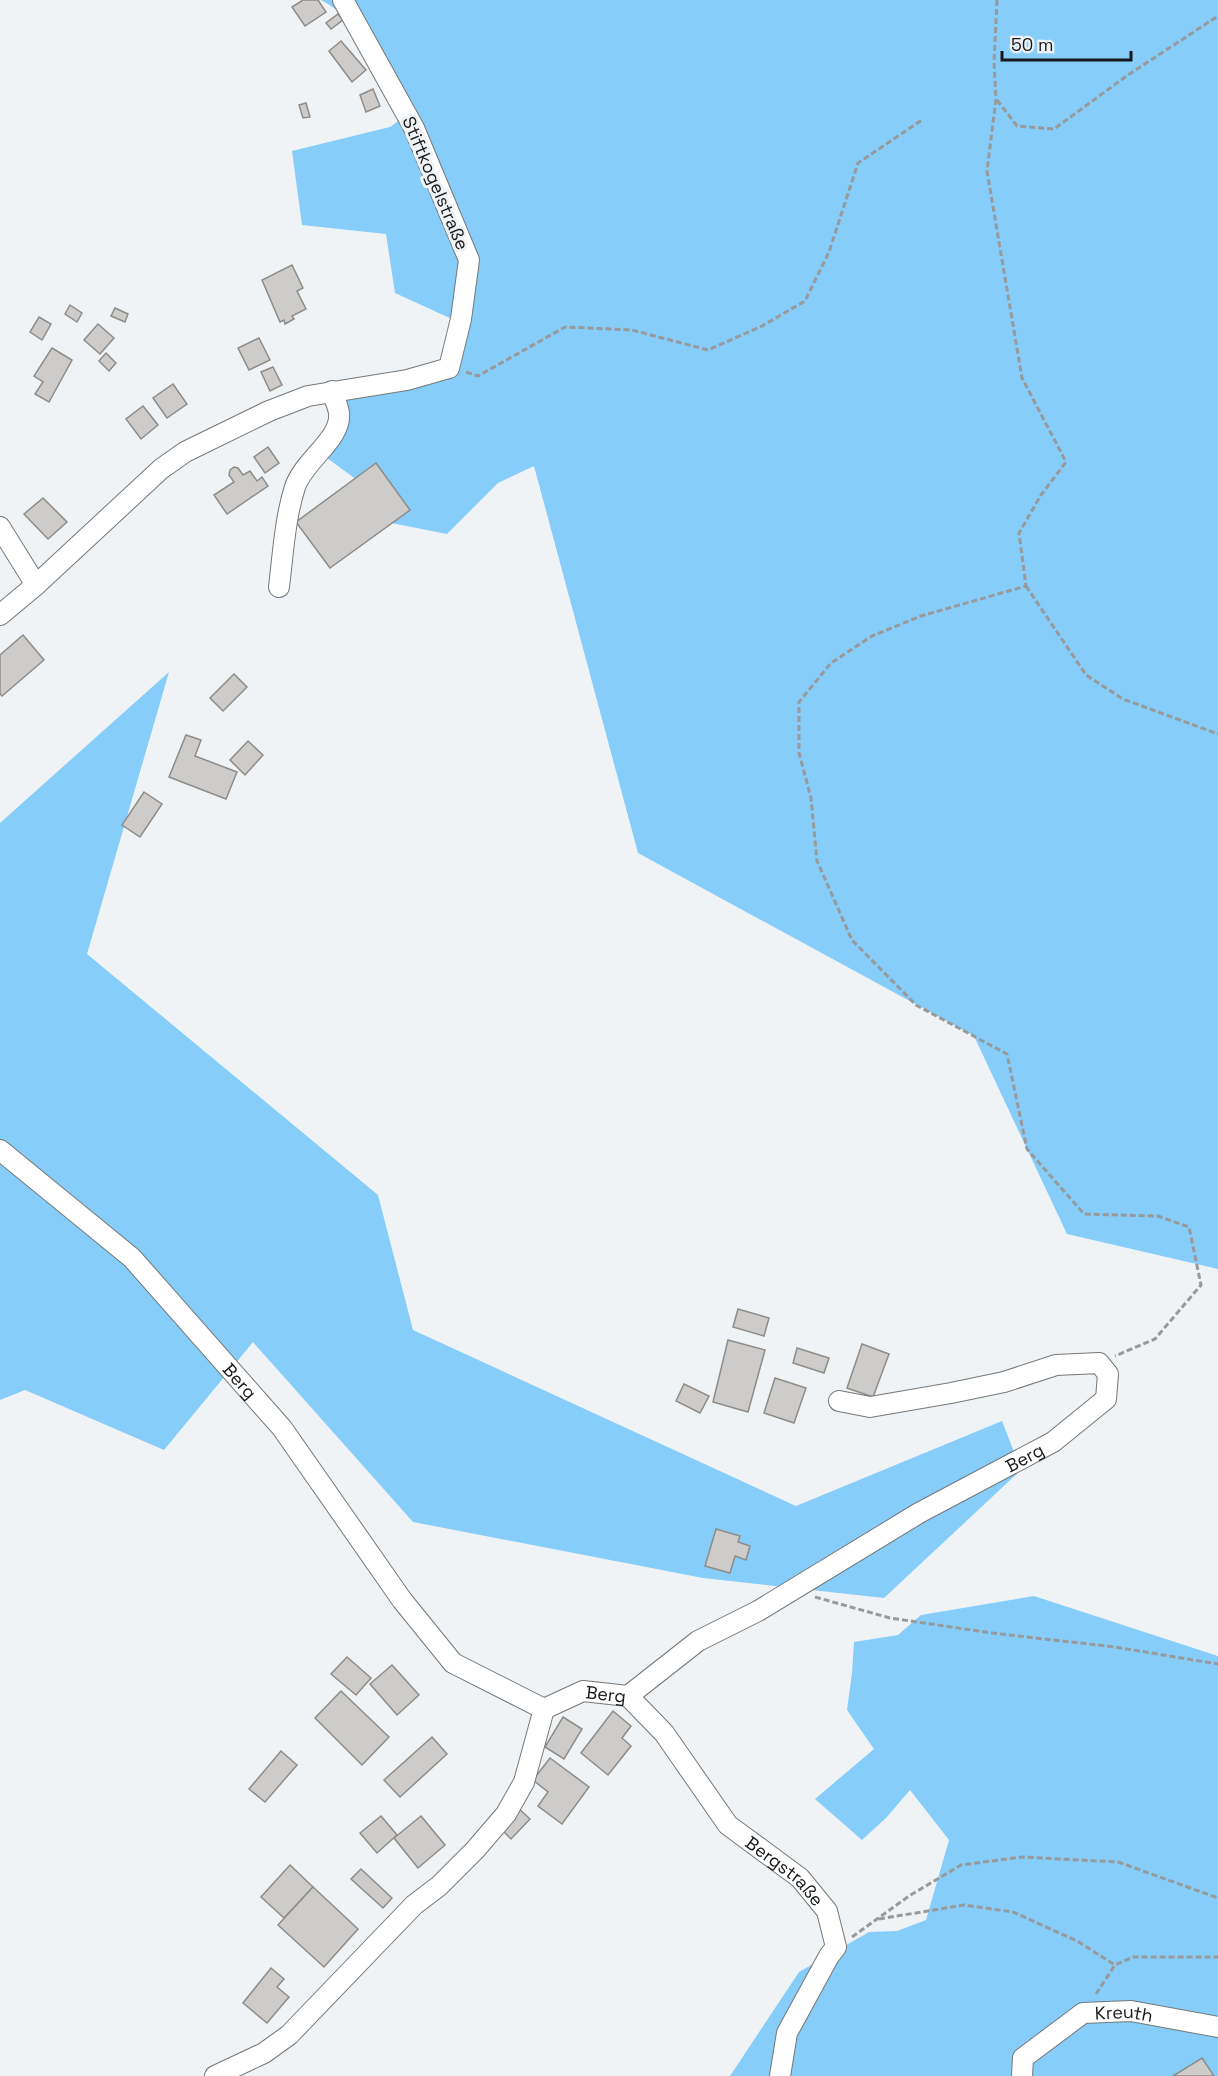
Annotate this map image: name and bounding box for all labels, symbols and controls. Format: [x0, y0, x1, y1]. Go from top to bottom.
scale bar [1002, 24, 1131, 62]
text: 50 m [1011, 33, 1053, 56]
street label: Stiftkogelstraße [397, 113, 475, 253]
street label: Berg [218, 1358, 262, 1403]
street label: Berg [1001, 1438, 1048, 1477]
street label: Berg [584, 1680, 627, 1707]
street label: Bergstraße [741, 1830, 829, 1910]
street label: Kreuth [1094, 1999, 1155, 2026]

